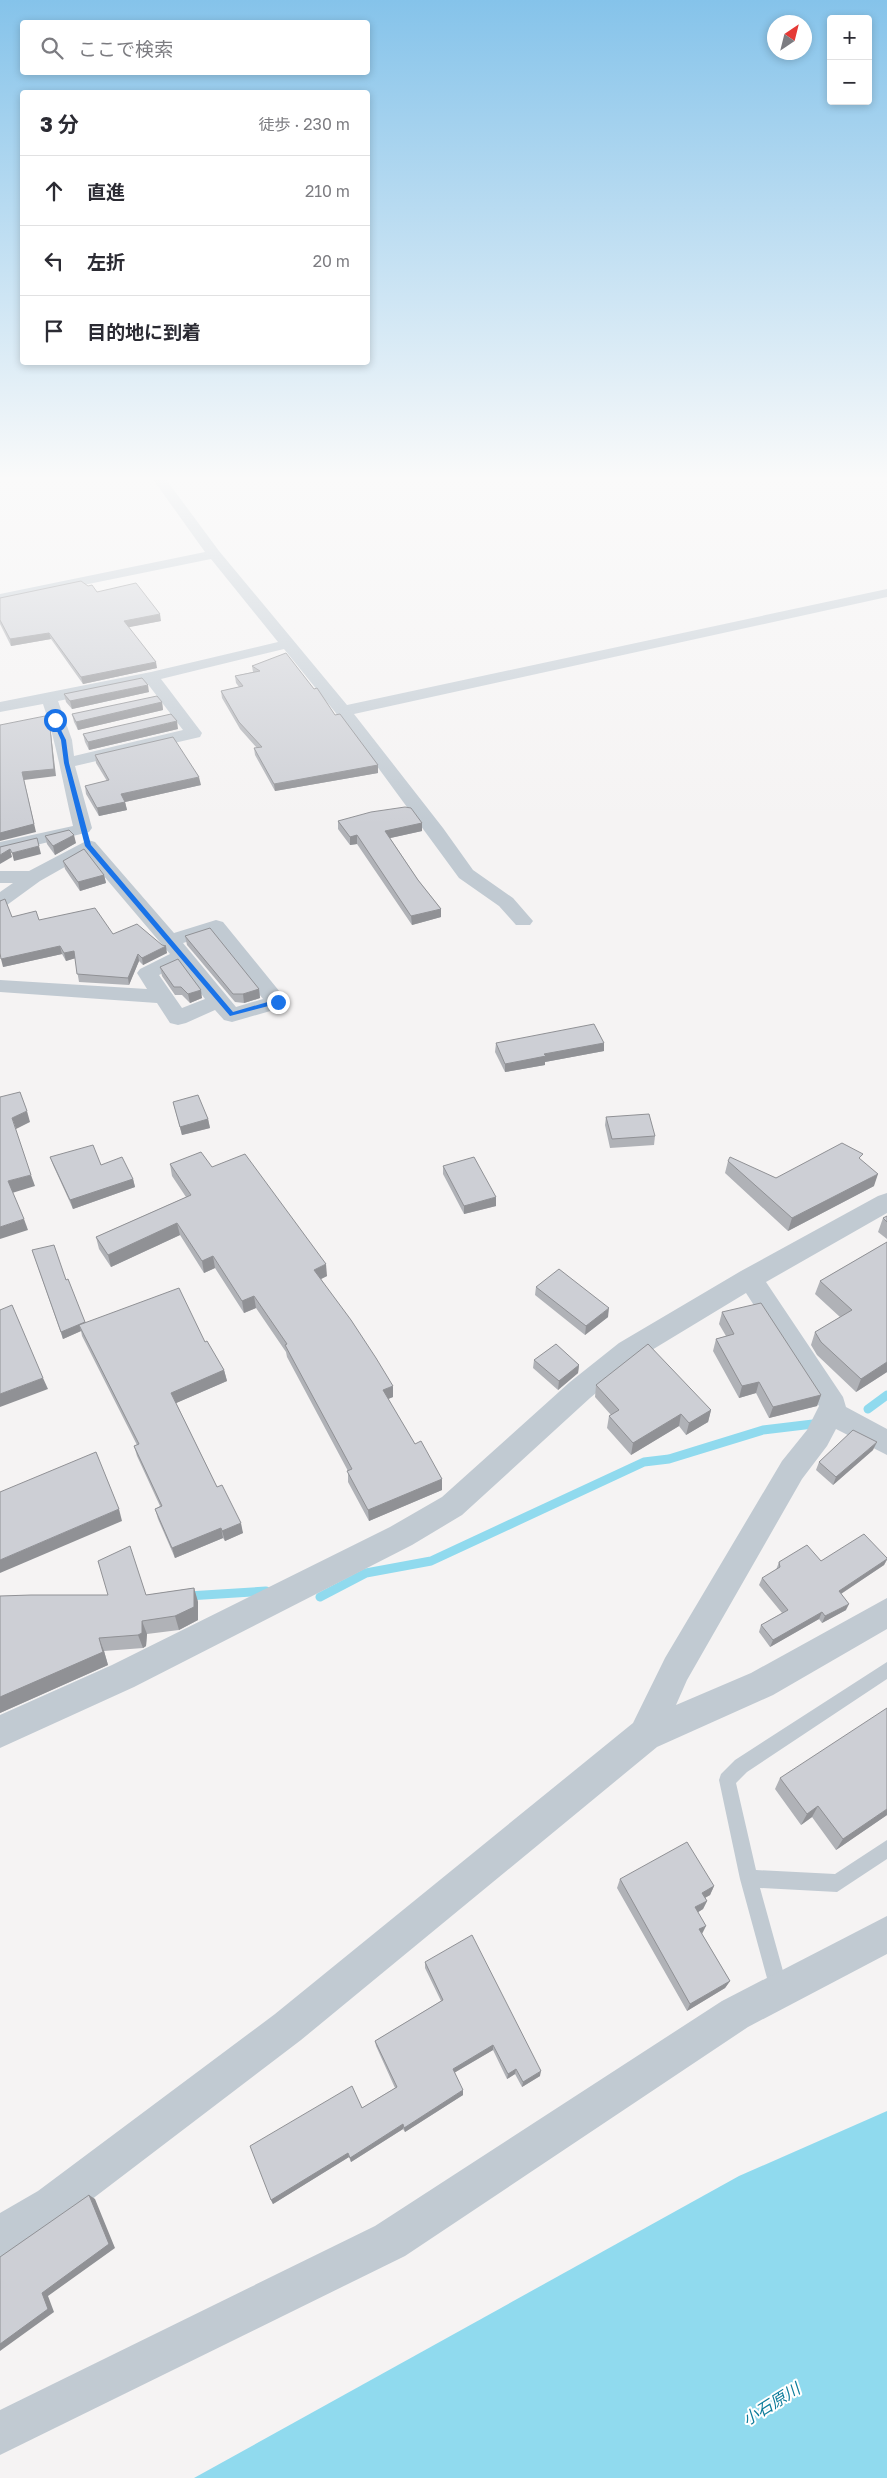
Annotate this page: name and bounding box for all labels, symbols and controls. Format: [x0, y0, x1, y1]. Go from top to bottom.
north arrow [767, 15, 812, 60]
map controls [827, 15, 872, 105]
button: + [827, 15, 872, 60]
search box [20, 20, 370, 75]
icon: search [38, 34, 66, 62]
text: ここで検索 [78, 37, 173, 60]
button: − [827, 60, 872, 105]
text: 3 分 [40, 111, 79, 137]
text: 徒歩 · 230 m [258, 114, 350, 134]
icon: ahead [40, 177, 68, 205]
text: 直進 [87, 180, 125, 203]
text: 210 m [305, 181, 350, 201]
icon: left [40, 247, 68, 275]
text: 左折 [87, 250, 125, 273]
text: 20 m [313, 251, 350, 271]
icon: arrive [40, 317, 68, 345]
text: 目的地に到着 [87, 320, 201, 343]
route start [44, 709, 67, 732]
route end [267, 991, 290, 1014]
water label: 小石原川 [739, 2378, 805, 2429]

